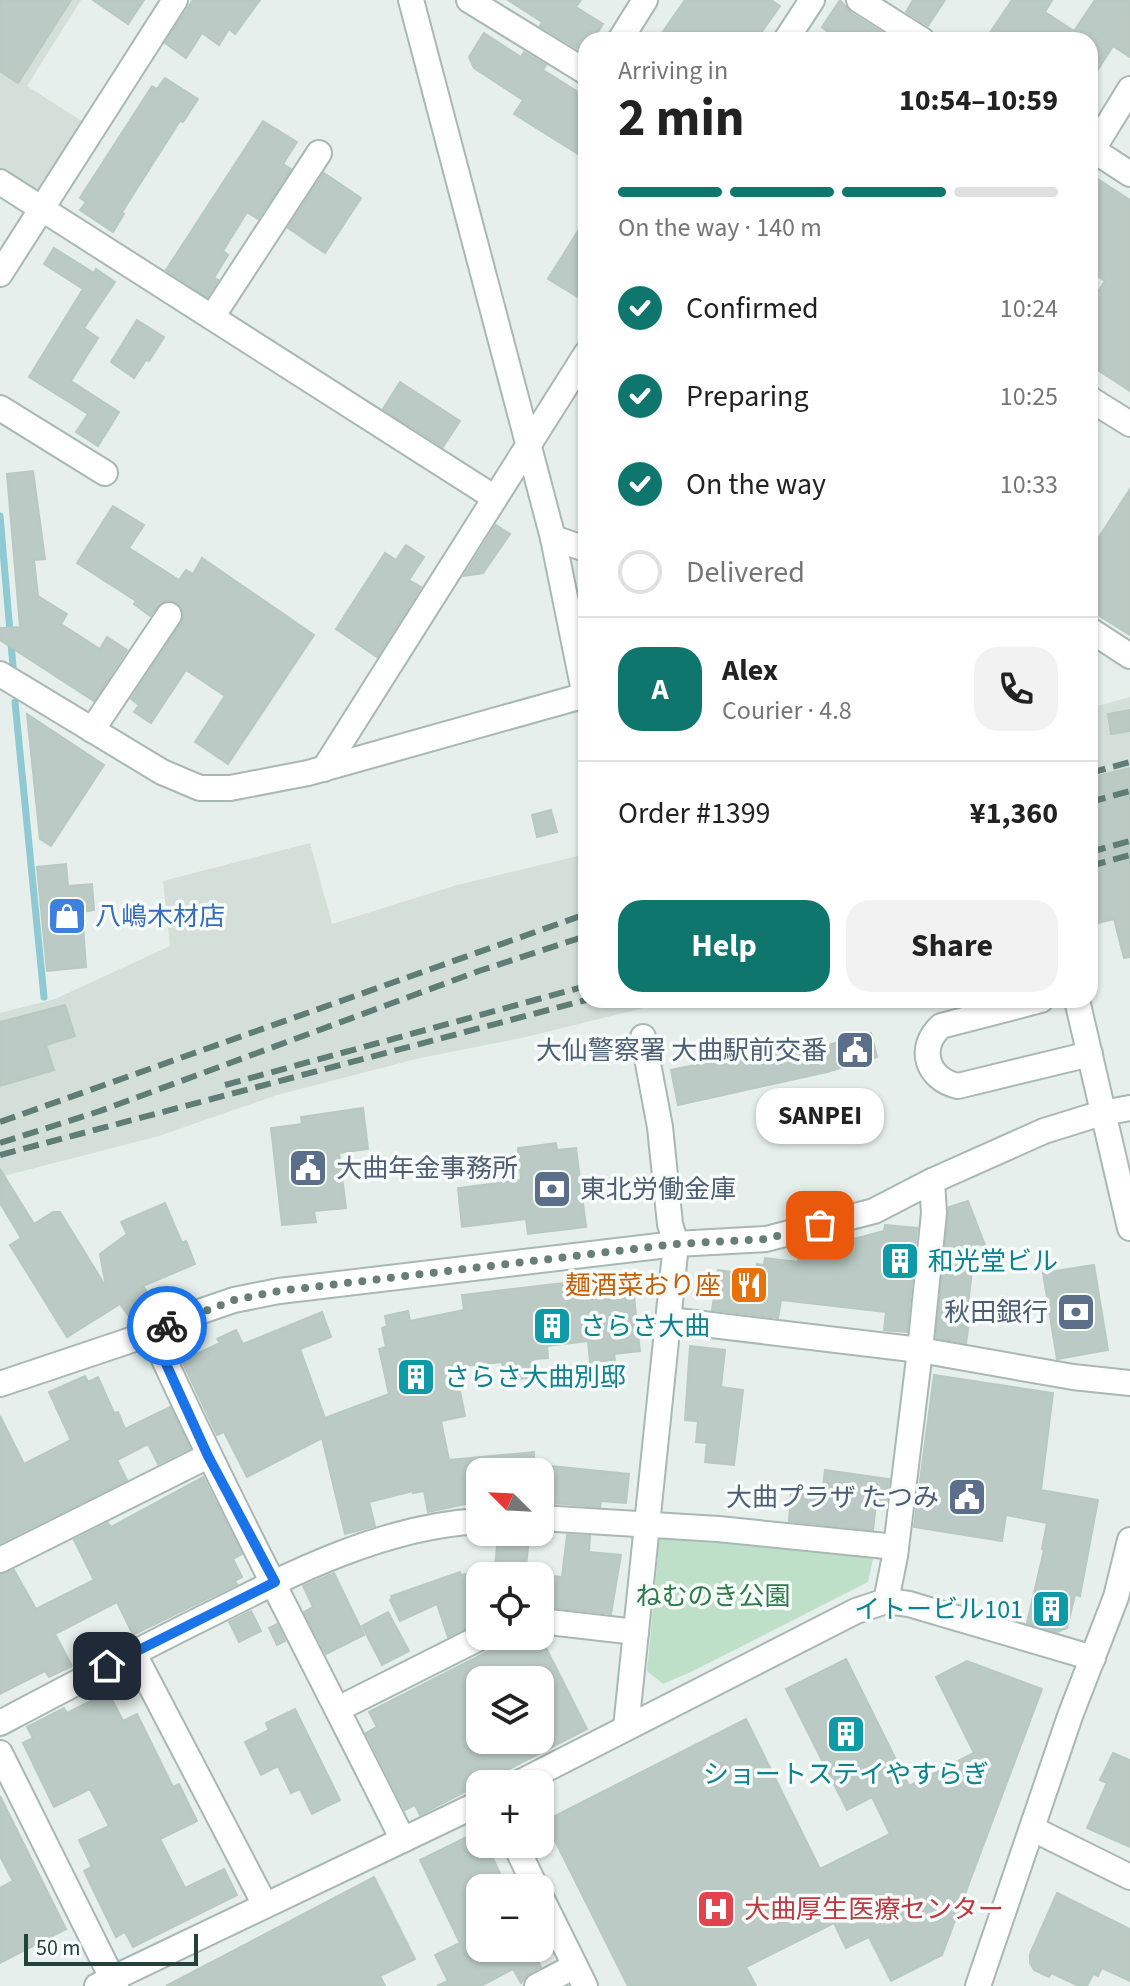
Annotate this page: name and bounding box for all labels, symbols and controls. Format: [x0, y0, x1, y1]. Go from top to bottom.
text: Arriving in [618, 52, 728, 89]
text: 10:54–10:59 [899, 79, 1058, 122]
text: 2 min [618, 82, 745, 156]
text: On the way · 140 m [618, 209, 822, 246]
icon: check [618, 286, 662, 330]
text: Confirmed [686, 287, 819, 330]
text: 10:24 [1000, 290, 1058, 327]
icon: check [618, 374, 662, 418]
text: Preparing [686, 375, 809, 418]
text: 10:25 [1000, 378, 1058, 415]
icon: check [618, 462, 662, 506]
text: On the way [686, 463, 826, 506]
text: 10:33 [1000, 466, 1058, 503]
text: Delivered [686, 551, 805, 594]
button: phone [974, 647, 1058, 731]
text: Alex [722, 649, 778, 692]
text: A [651, 668, 669, 711]
text: Courier · 4.8 [722, 692, 852, 729]
text: Order #1399 [618, 792, 771, 835]
text: ¥1,360 [970, 792, 1058, 835]
shop icon: 八嶋木材店 [46, 895, 88, 937]
place label: 八嶋木材店 [95, 898, 225, 935]
button: Help [618, 900, 830, 992]
button: Share [846, 900, 1058, 992]
public building icon: 大仙警察署 大曲駅前交番 [834, 1029, 876, 1071]
place label: 大仙警察署 大曲駅前交番 [536, 1032, 827, 1069]
callout: SANPEI [756, 1089, 884, 1145]
text: SANPEI [778, 1097, 862, 1134]
public building icon: 大曲年金事務所 [287, 1147, 329, 1189]
place label: 大曲年金事務所 [336, 1150, 518, 1187]
bank icon: 東北労働金庫 [531, 1168, 573, 1210]
place label: 東北労働金庫 [580, 1171, 736, 1208]
pin [786, 1191, 854, 1259]
icon: bag [798, 1203, 842, 1247]
building icon: 和光堂ビル [879, 1240, 921, 1282]
place label: 和光堂ビル [928, 1243, 1058, 1280]
restaurant icon: 麺酒菜おり座 [728, 1264, 770, 1306]
place label: 麺酒菜おり座 [565, 1267, 721, 1304]
courier [127, 1286, 207, 1366]
bank icon: 秋田銀行 [1055, 1291, 1097, 1333]
place label: 秋田銀行 [944, 1294, 1048, 1331]
icon: bike [145, 1304, 189, 1348]
building icon: さらさ大曲 [531, 1305, 573, 1347]
place label: さらさ大曲 [580, 1308, 710, 1345]
building icon: さらさ大曲別邸 [395, 1356, 437, 1398]
place label: さらさ大曲別邸 [444, 1359, 626, 1396]
north arrow [466, 1458, 554, 1546]
map controls [466, 1458, 554, 1962]
public building icon: 大曲プラザ たつみ [946, 1476, 988, 1518]
place label: 大曲プラザ たつみ [726, 1479, 939, 1516]
button: locate [466, 1562, 554, 1650]
park label: ねむのき公園 [635, 1578, 791, 1615]
building icon: イトービル101 [1030, 1588, 1072, 1630]
place label: イトービル101 [854, 1591, 1023, 1628]
pin [73, 1632, 141, 1700]
icon: home [85, 1644, 129, 1688]
button: layers [466, 1666, 554, 1754]
building icon: ショートステイやすらぎ [825, 1713, 867, 1755]
place label: ショートステイやすらぎ [703, 1756, 989, 1793]
button: + [466, 1770, 554, 1858]
button: − [466, 1874, 554, 1962]
hospital icon: 大曲厚生医療センター [695, 1888, 737, 1930]
place label: 大曲厚生医療センター [744, 1891, 1004, 1928]
scale bar [24, 1930, 198, 1966]
text: 50 m [36, 1932, 81, 1964]

